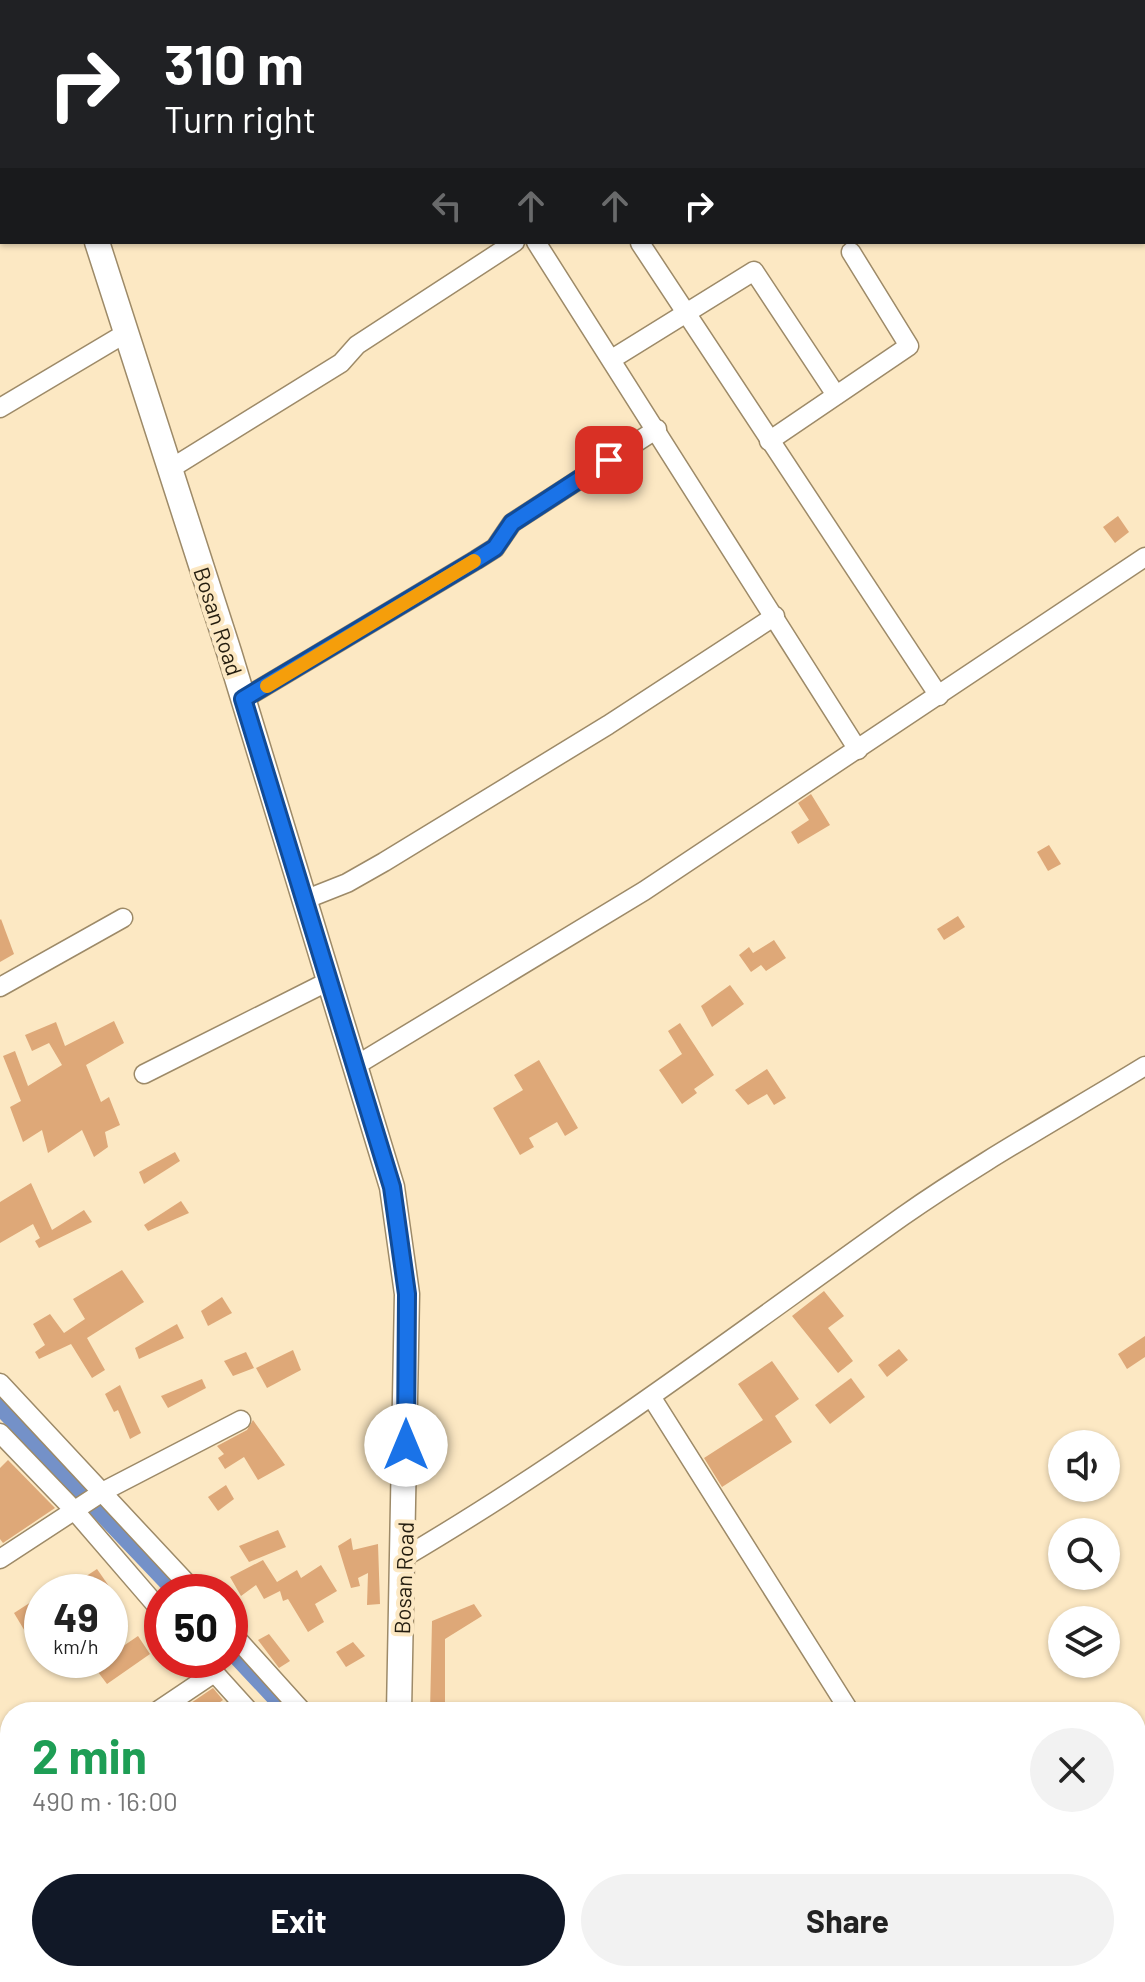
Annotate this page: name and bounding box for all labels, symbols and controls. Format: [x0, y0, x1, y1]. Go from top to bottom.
text: 310 m [164, 29, 304, 96]
icon: right [32, 32, 136, 136]
text: Turn right [164, 97, 316, 140]
icon: left [425, 184, 469, 228]
icon: ahead [509, 184, 553, 228]
icon: ahead [593, 184, 637, 228]
icon: right [677, 184, 721, 228]
pin [575, 426, 643, 494]
icon: arrive [587, 438, 631, 482]
street label: Bosan Road [189, 563, 249, 679]
position arrow [364, 1403, 448, 1487]
map controls [1048, 1430, 1120, 1678]
button: sound [1048, 1430, 1120, 1502]
button: search [1048, 1518, 1120, 1590]
street label: Bosan Road [388, 1521, 418, 1635]
speed limit sign: 50 [144, 1574, 248, 1678]
text: 49 [53, 1592, 99, 1640]
button: layers [1048, 1606, 1120, 1678]
text: km/h [53, 1634, 99, 1658]
text: 2 min [32, 1726, 147, 1784]
button: close [1030, 1728, 1114, 1812]
text: 490 m · 16:00 [32, 1785, 178, 1816]
button: Exit [32, 1874, 565, 1966]
button: Share [581, 1874, 1114, 1966]

